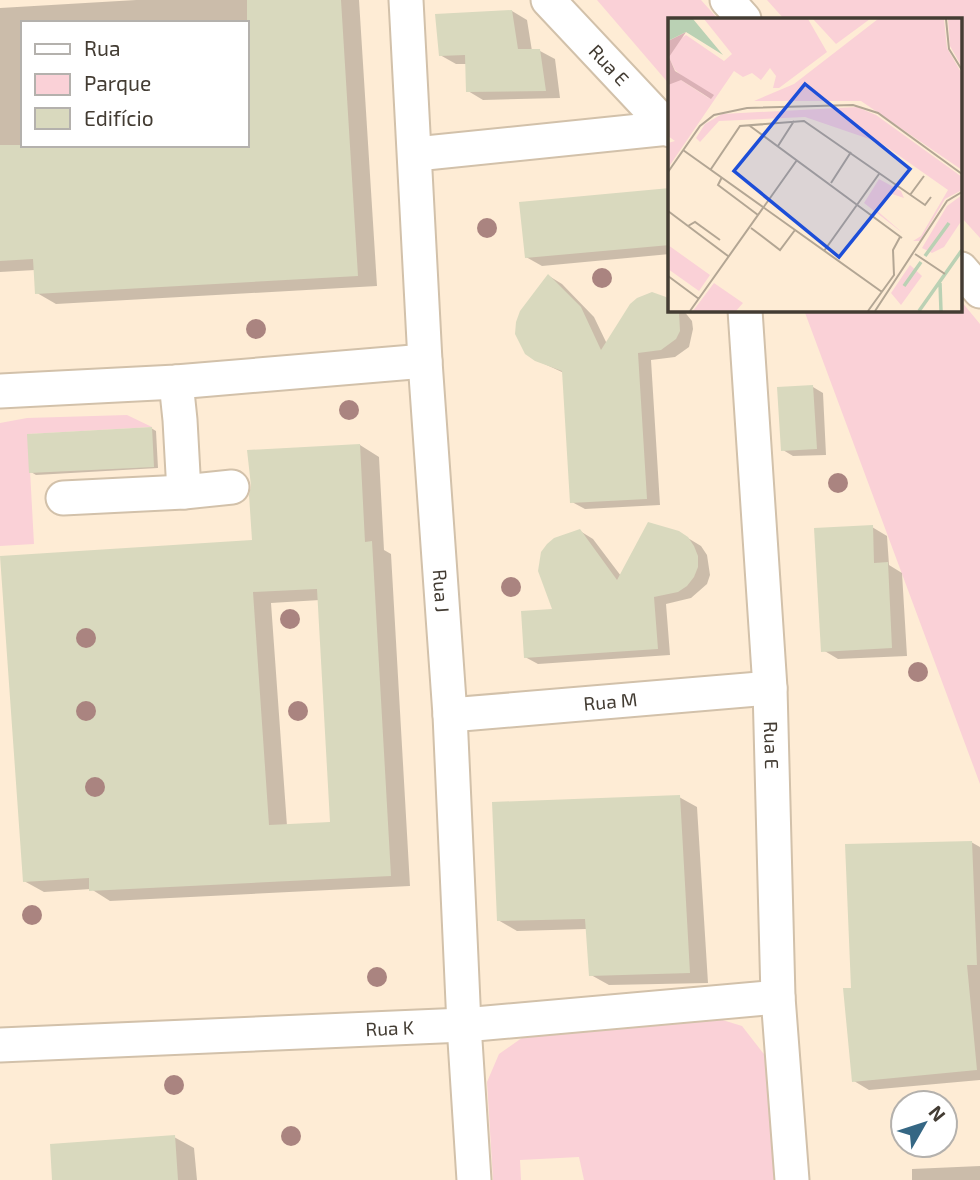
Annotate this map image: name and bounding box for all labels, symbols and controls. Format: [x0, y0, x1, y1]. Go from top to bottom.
inset map [668, 18, 962, 312]
legend [21, 21, 248, 147]
text: Rua [84, 35, 120, 60]
street label: Rua E [584, 39, 634, 90]
text: Parque [84, 70, 151, 95]
text: Edifício [84, 105, 154, 130]
street label: Rua J [429, 568, 455, 613]
street label: Rua M [583, 687, 638, 715]
street label: Rua E [760, 721, 784, 769]
street label: Rua K [365, 1015, 414, 1040]
north arrow [889, 1089, 959, 1159]
text: N [924, 1100, 951, 1126]

